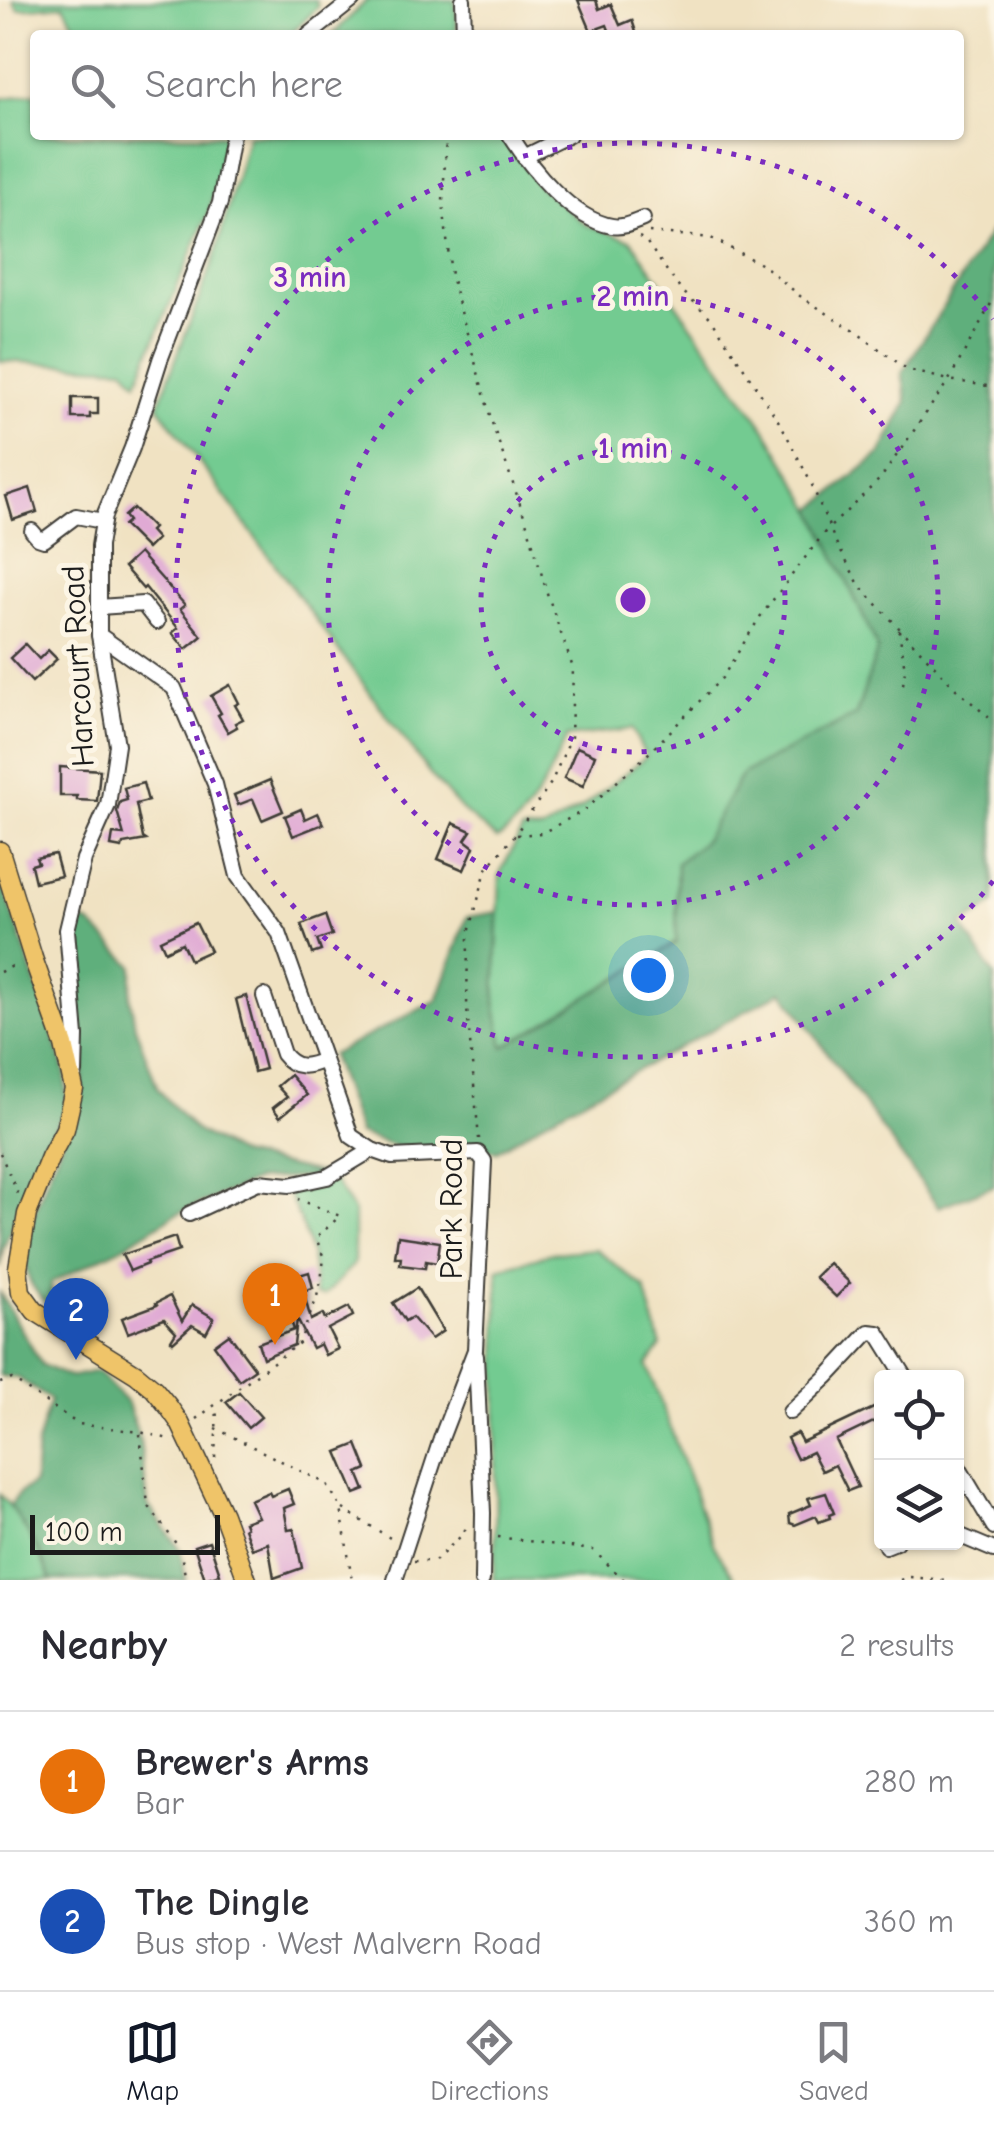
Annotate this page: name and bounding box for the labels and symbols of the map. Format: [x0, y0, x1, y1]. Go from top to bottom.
text: 3 min [274, 260, 346, 295]
text: 2 min [596, 279, 670, 314]
text: 1 min [598, 431, 668, 466]
street label: Harcourt Road [54, 564, 102, 768]
centre of rings [615, 582, 651, 618]
your location [623, 950, 674, 1001]
street label: Park Road [433, 1138, 470, 1280]
pin: 1 [242, 1262, 308, 1345]
pin: 2 [44, 1278, 108, 1360]
scale bar [30, 1510, 220, 1554]

